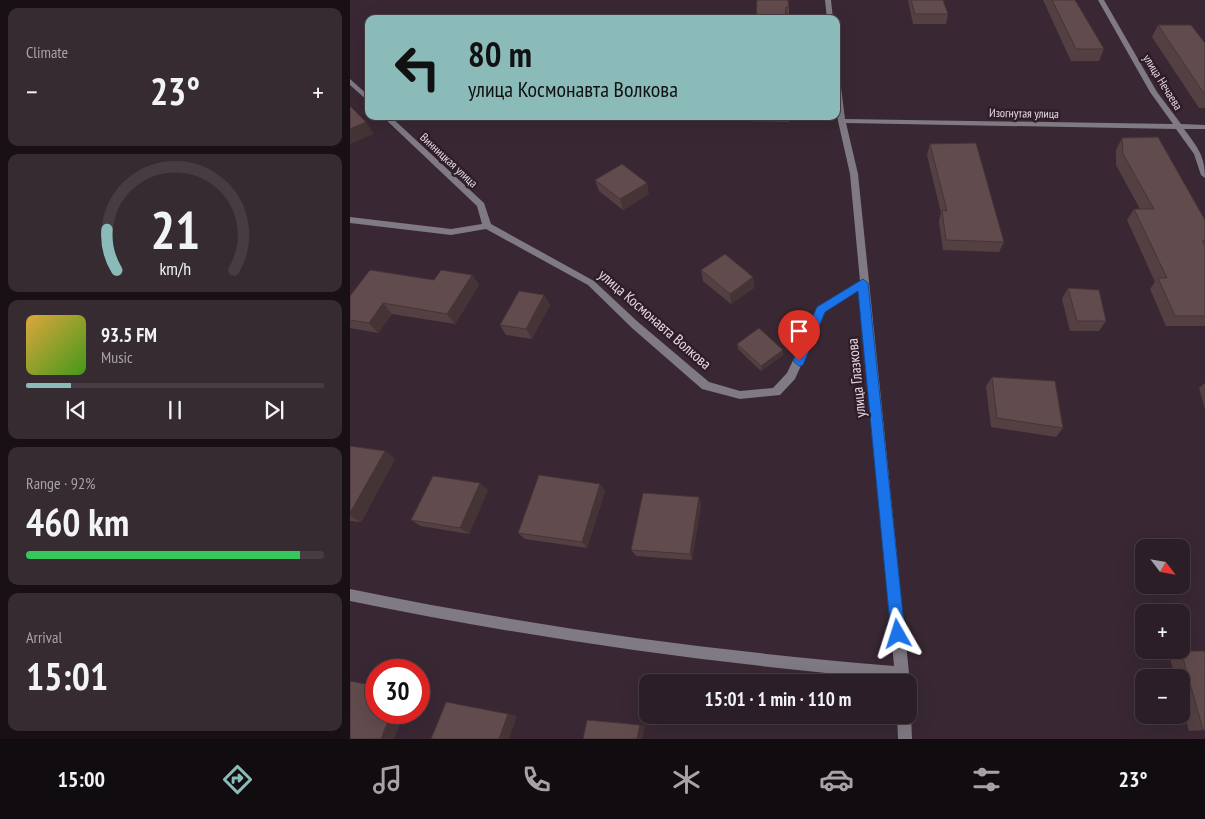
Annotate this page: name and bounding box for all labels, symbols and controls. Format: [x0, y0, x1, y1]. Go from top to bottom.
text: 80 m [468, 31, 532, 77]
icon: left [385, 35, 450, 100]
text: Climate [26, 42, 68, 62]
street label: улица Нечаева [1140, 51, 1186, 113]
text: 23° [150, 66, 200, 115]
text: − [26, 73, 38, 110]
text: + [312, 73, 324, 110]
text: улица Космонавта Волкова [468, 75, 678, 103]
street label: Изогнутая улица [989, 105, 1059, 121]
street label: Винницкая улица [417, 130, 481, 191]
text: 21 [150, 196, 200, 263]
text: km/h [159, 257, 191, 280]
street label: улица Космонавта Волкова [595, 265, 715, 373]
pin [778, 310, 820, 361]
icon: arrive [785, 317, 813, 345]
text: 93.5 FM [101, 323, 157, 347]
street label: улица Глазкова [842, 337, 870, 419]
text: Music [101, 347, 133, 367]
icon: previous [62, 396, 90, 424]
icon: pause [161, 396, 189, 424]
icon: next [260, 396, 288, 424]
text: Range · 92% [26, 473, 95, 493]
text: 460 km [26, 497, 129, 546]
north arrow [1135, 539, 1190, 594]
map controls [1135, 539, 1190, 724]
button: + [1135, 604, 1190, 659]
position arrow [871, 607, 923, 659]
text: Arrival [26, 627, 62, 647]
text: 15:01 [26, 651, 108, 700]
speed limit sign: 30 [365, 659, 430, 724]
button: − [1135, 669, 1190, 724]
text: 15:01 · 1 min · 110 m [705, 687, 851, 711]
icon: directions [220, 762, 255, 797]
icon: music [370, 762, 405, 797]
icon: phone [519, 762, 554, 797]
icon: climate [669, 762, 704, 797]
icon: car [819, 762, 854, 797]
icon: filters [969, 762, 1004, 797]
text: 15:00 [57, 765, 105, 793]
text: 23° [1118, 765, 1148, 793]

